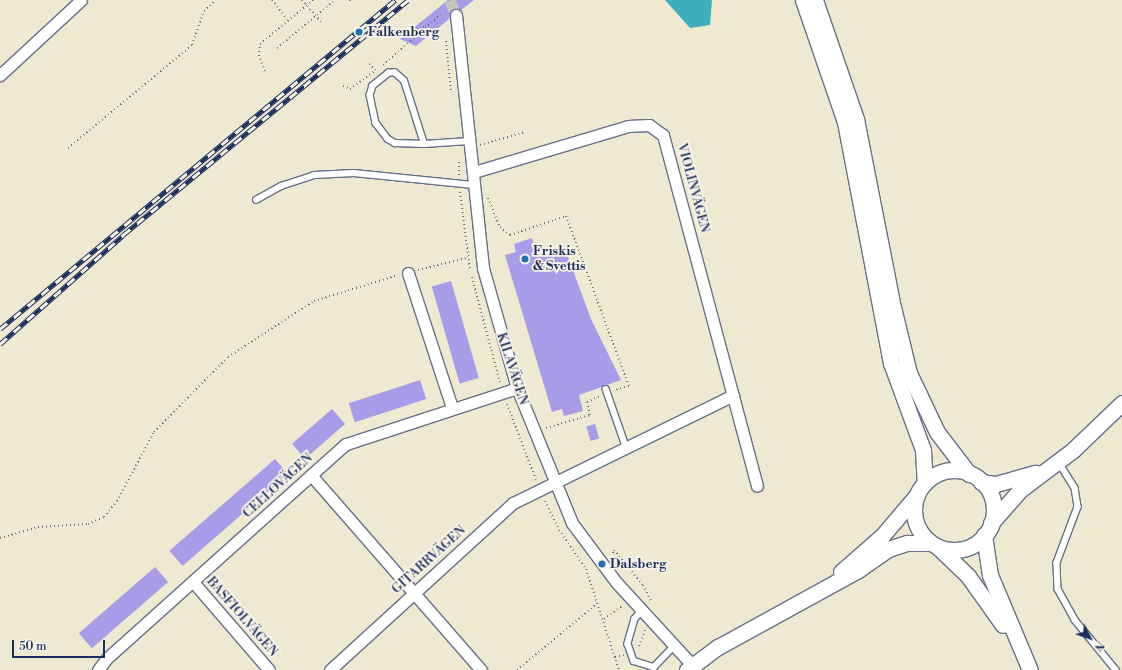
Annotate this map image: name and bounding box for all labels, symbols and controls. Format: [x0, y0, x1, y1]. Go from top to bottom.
place label: Falkenberg [368, 24, 439, 40]
marker: Falkenberg [353, 26, 365, 38]
street label: VIOLINVÄGEN [674, 142, 712, 234]
place label: Friskis & Svettis [533, 244, 586, 275]
marker: Friskis & Svettis [520, 254, 530, 264]
street label: KILAVÄGEN [493, 331, 531, 407]
street label: CELLOVÄGEN [240, 451, 316, 521]
street label: GITARRVÄGEN [389, 523, 469, 597]
place label: Dalsberg [610, 556, 666, 572]
marker: Dalsberg [597, 559, 607, 569]
street label: BASFIOLVÄGEN [203, 574, 281, 660]
north arrow [1070, 618, 1110, 658]
scale bar [14, 632, 107, 658]
text: N [1091, 638, 1107, 654]
text: 50 m [19, 639, 47, 654]

